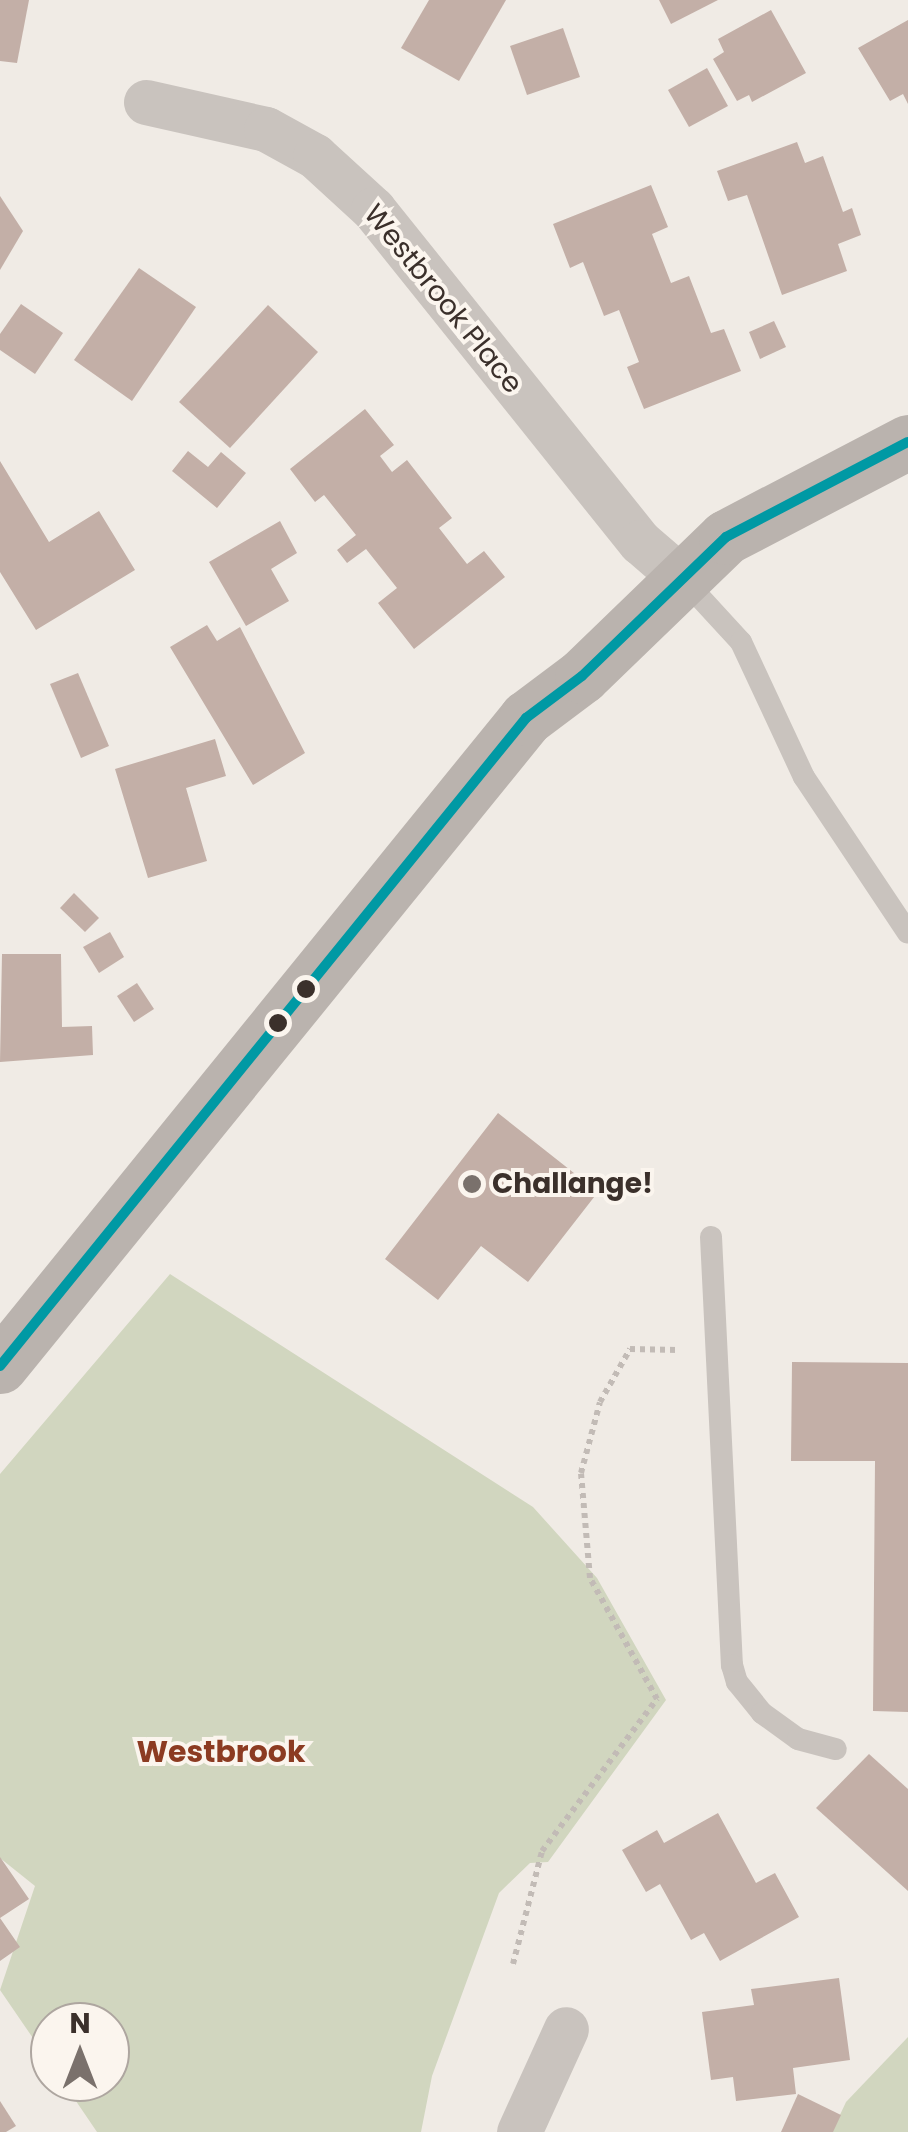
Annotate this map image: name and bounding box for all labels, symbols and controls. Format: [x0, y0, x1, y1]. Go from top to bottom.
street label: Westbrook Place [357, 198, 529, 400]
unlabelled marker [296, 979, 316, 999]
unlabelled marker [268, 1013, 288, 1033]
place label: Challange! [492, 1167, 653, 1201]
marker: Challange! [461, 1173, 483, 1195]
district label: Westbrook [137, 1734, 305, 1770]
north arrow [30, 2002, 130, 2102]
text: N [69, 2004, 91, 2043]

